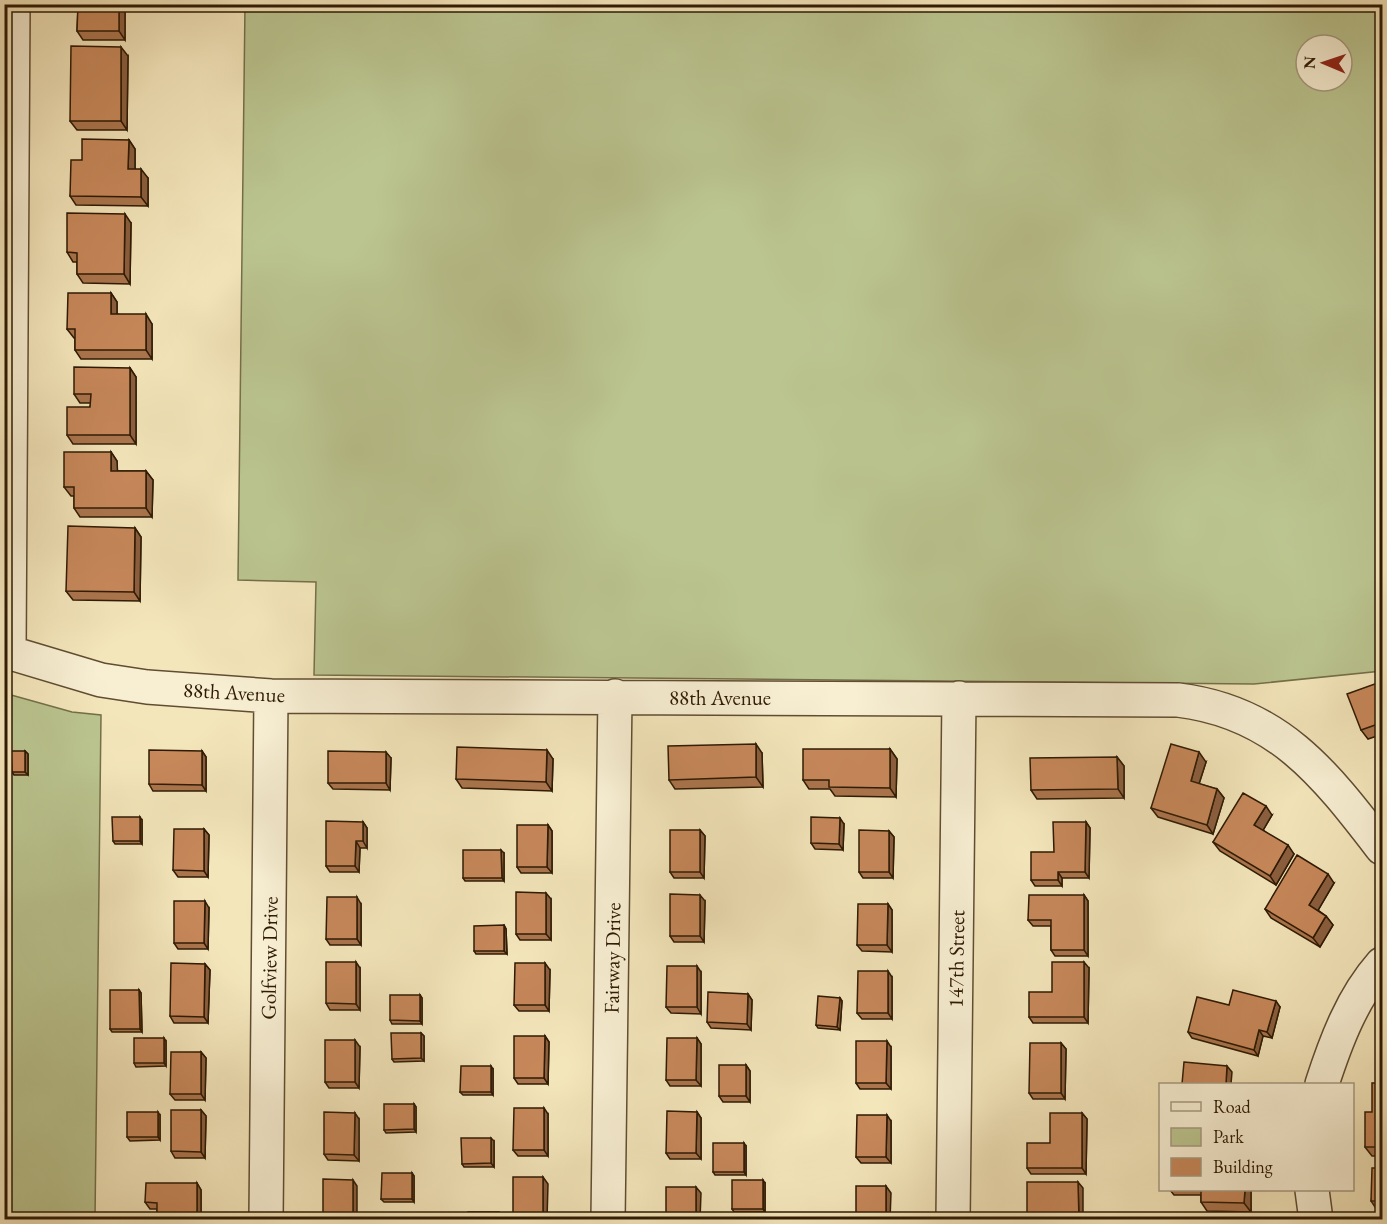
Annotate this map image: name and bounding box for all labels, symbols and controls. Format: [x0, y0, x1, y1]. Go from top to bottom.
north arrow [1294, 33, 1354, 93]
text: N [1299, 56, 1320, 69]
street label: 88th Avenue [182, 676, 286, 708]
street label: 88th Avenue [669, 684, 771, 711]
street label: Golfview Drive [254, 896, 284, 1020]
street label: Fairway Drive [598, 902, 626, 1014]
street label: 147th Street [942, 909, 970, 1008]
legend [1159, 1083, 1354, 1191]
text: Road [1213, 1095, 1252, 1118]
text: Park [1213, 1125, 1244, 1148]
text: Building [1213, 1155, 1273, 1178]

